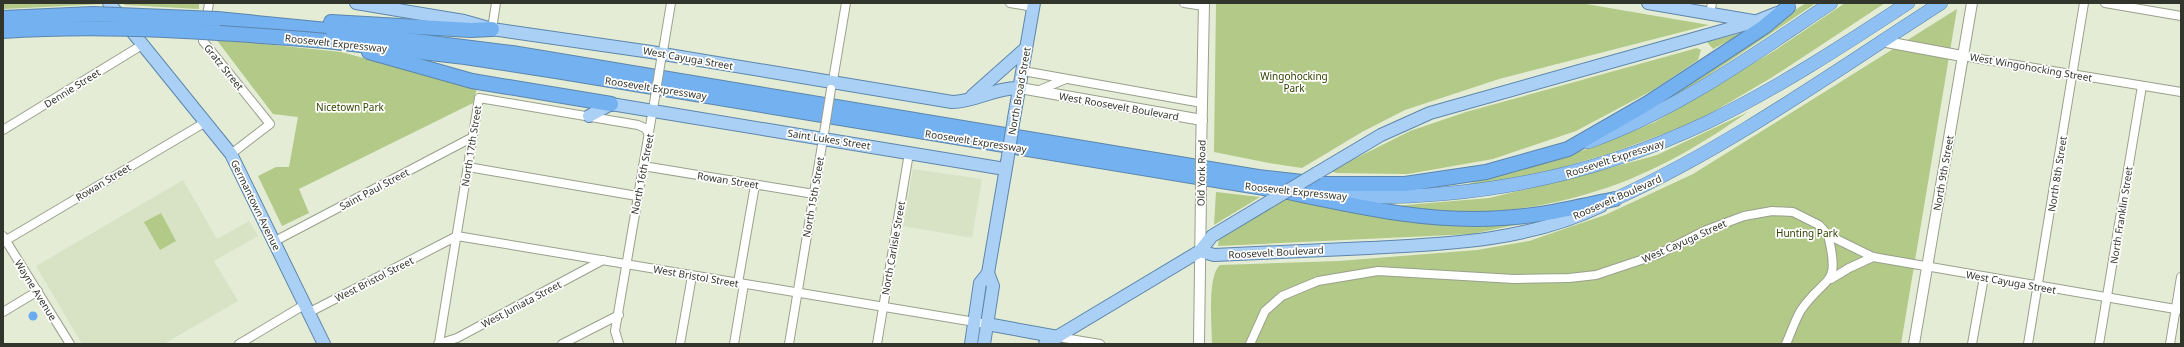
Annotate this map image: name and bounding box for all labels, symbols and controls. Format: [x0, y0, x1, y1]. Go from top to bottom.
street label: Roosevelt Expressway [284, 31, 389, 55]
street label: Gratz Street [201, 41, 247, 93]
street label: West Cayuga Street [642, 43, 735, 73]
street label: North Broad Street [1004, 46, 1034, 136]
street label: West Wingohocking Street [1969, 49, 2094, 85]
street label: Dennie Street [41, 65, 103, 111]
park label: Wingohocking Park [1260, 69, 1328, 95]
street label: Roosevelt Expressway [604, 73, 709, 103]
street label: West Roosevelt Boulevard [1058, 89, 1180, 123]
park label: Nicetown Park [316, 100, 385, 114]
street label: North 17th Street [458, 104, 484, 188]
street label: Saint Lukes Street [787, 126, 872, 153]
street label: Roosevelt Expressway [924, 126, 1029, 156]
street label: North 16th Street [627, 132, 657, 216]
street label: North 9th Street [1929, 134, 1957, 212]
street label: Roosevelt Expressway [1564, 135, 1667, 181]
street label: North 8th Street [2044, 135, 2070, 213]
street label: Old York Road [1193, 140, 1209, 206]
street label: North 15th Street [799, 155, 827, 239]
street label: Germantown Avenue [228, 157, 284, 253]
street label: Rowan Street [73, 160, 134, 204]
street label: Saint Paul Street [337, 165, 412, 213]
street label: North Franklin Street [2106, 165, 2136, 265]
street label: Rowan Street [696, 168, 760, 192]
street label: Roosevelt Boulevard [1570, 171, 1664, 223]
street label: Roosevelt Expressway [1244, 179, 1349, 203]
street label: North Carlisle Street [878, 200, 908, 296]
street label: West Cayuga Street [1639, 216, 1729, 266]
park label: Hunting Park [1776, 226, 1839, 240]
street label: Roosevelt Boulevard [1228, 243, 1324, 261]
street label: West Bristol Street [332, 253, 416, 305]
street label: Wayne Avenue [12, 257, 60, 323]
street label: West Bristol Street [652, 262, 740, 290]
street label: West Cayuga Street [1965, 267, 2058, 297]
street label: West Juniata Street [479, 277, 564, 331]

